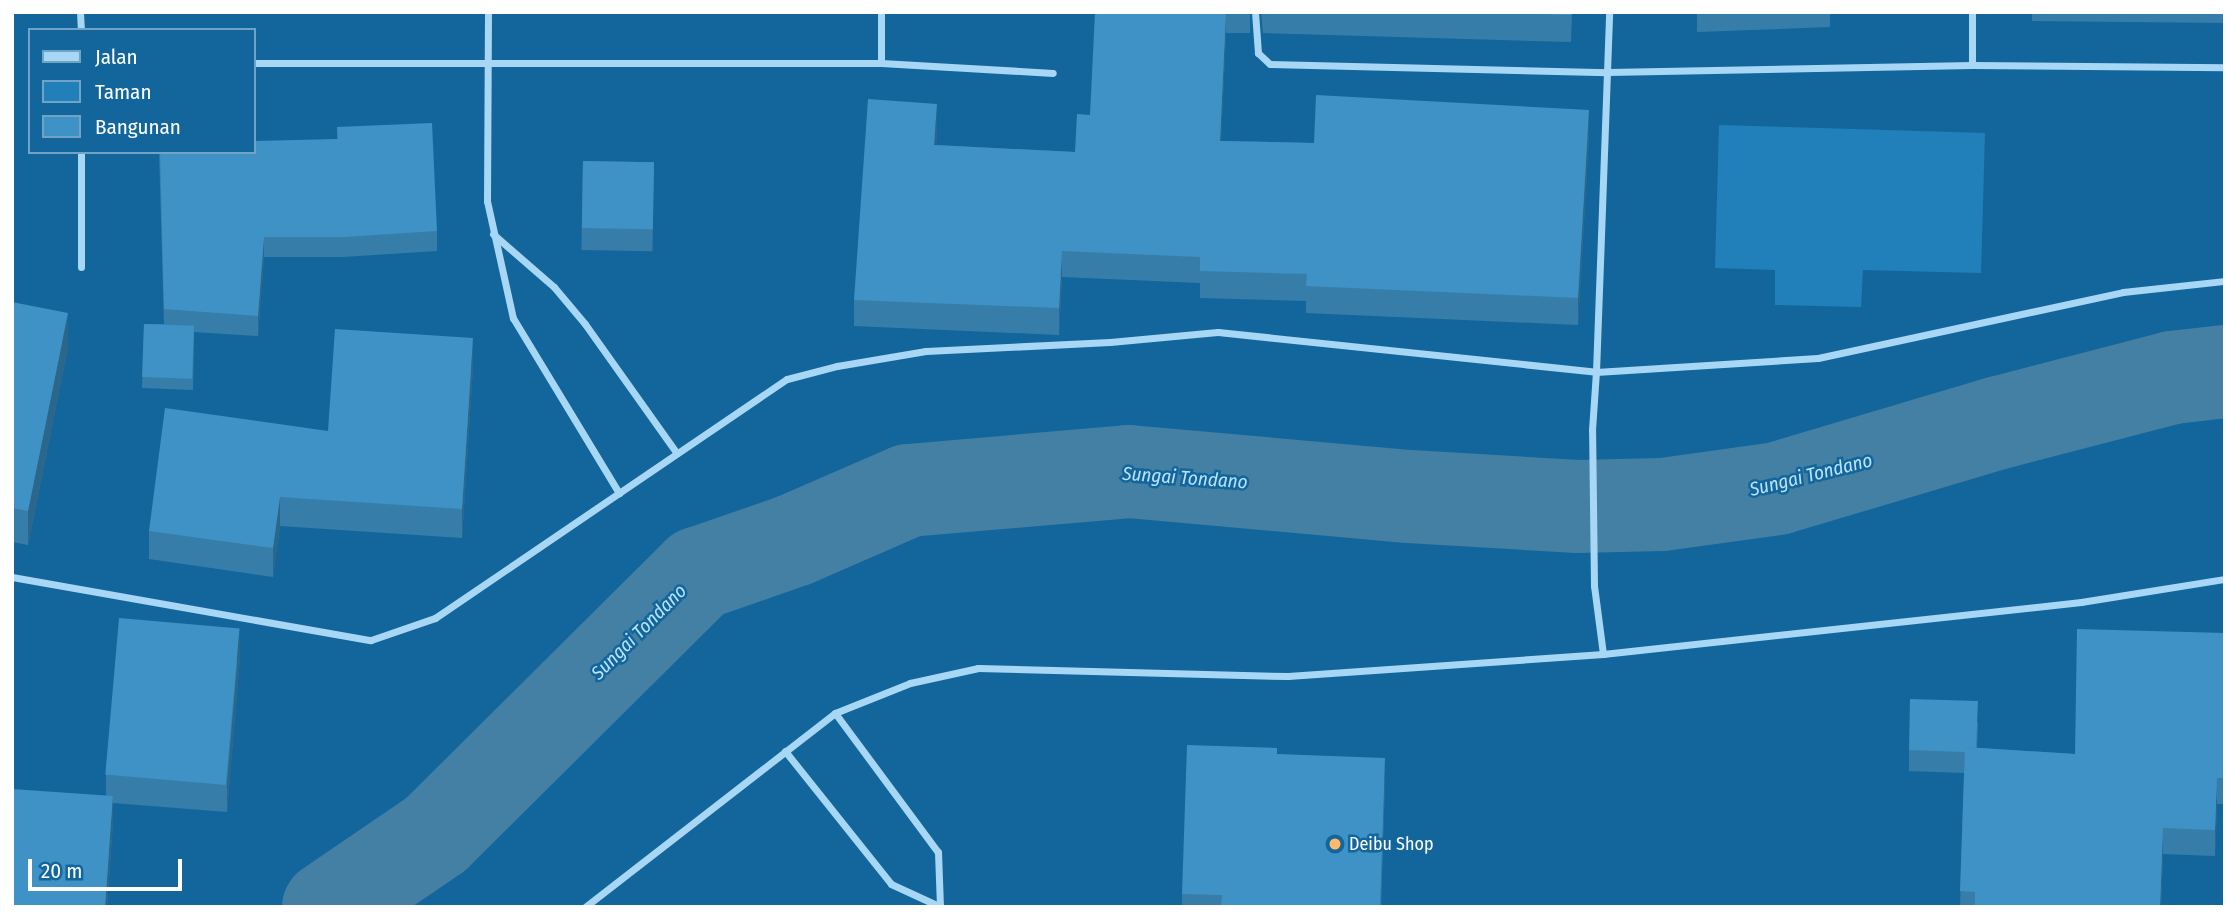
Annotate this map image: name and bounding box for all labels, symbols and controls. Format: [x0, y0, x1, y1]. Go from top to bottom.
legend [28, 28, 256, 154]
text: Jalan [95, 44, 138, 70]
text: Taman [95, 79, 151, 105]
text: Bangunan [95, 114, 181, 140]
water label: Sungai Tondano [1747, 449, 1875, 501]
water label: Sungai Tondano [1122, 462, 1248, 494]
water label: Sungai Tondano [587, 580, 691, 684]
place label: Deibu Shop [1349, 833, 1434, 855]
marker: Deibu Shop [1327, 836, 1343, 852]
scale bar [32, 846, 186, 890]
text: 20 m [41, 858, 82, 884]

